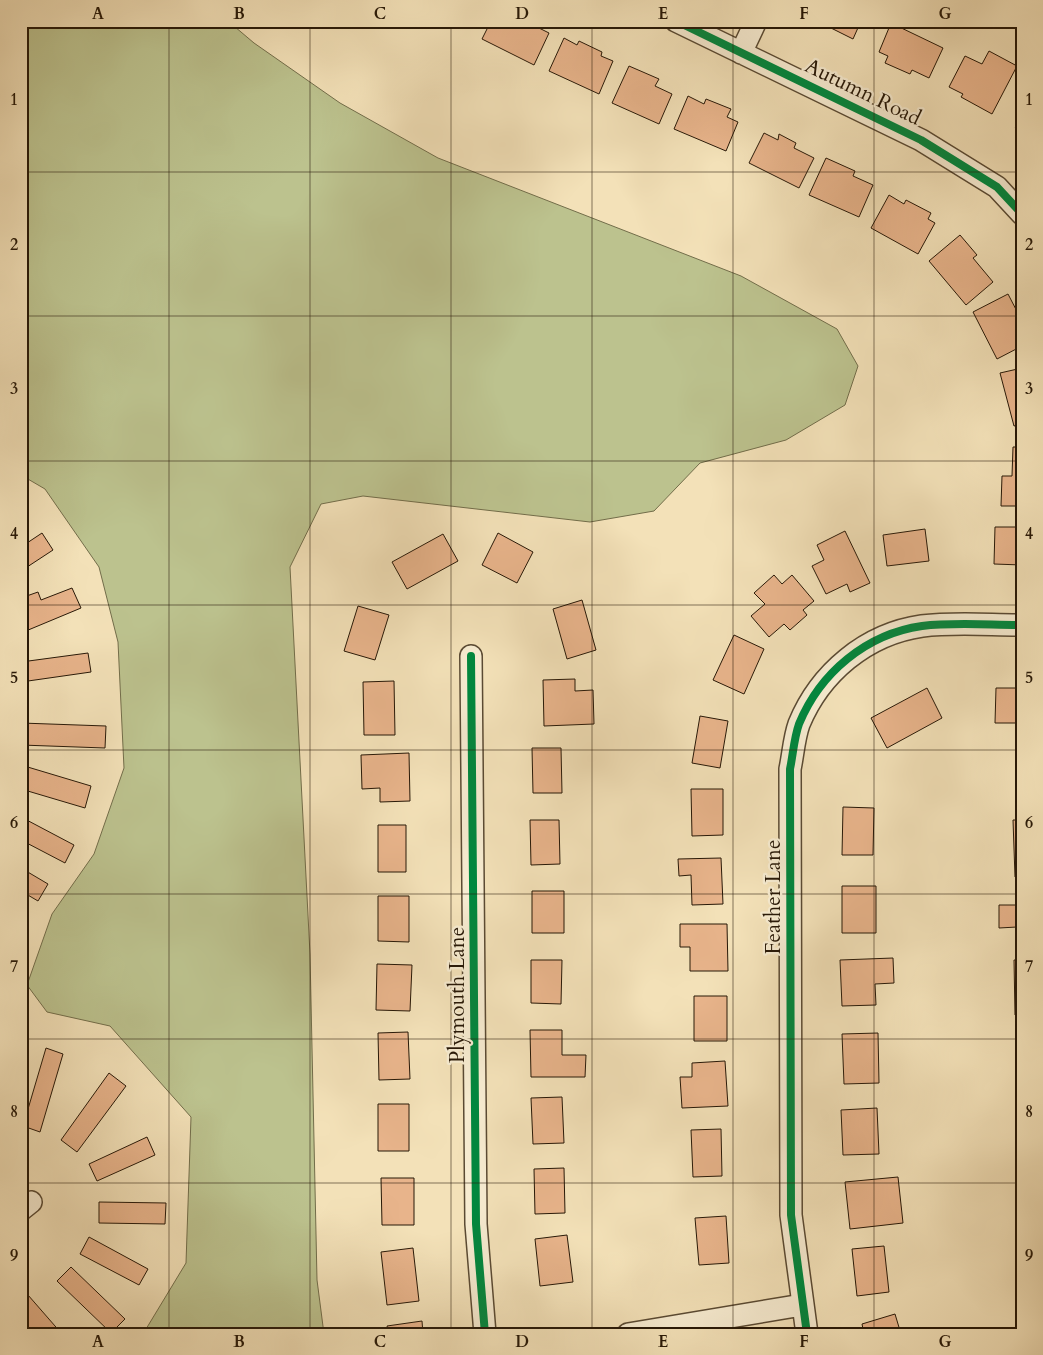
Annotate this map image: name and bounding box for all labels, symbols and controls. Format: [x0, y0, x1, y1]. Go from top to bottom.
text: A [92, 3, 104, 25]
text: B [233, 3, 245, 25]
text: C [374, 3, 386, 25]
text: D [515, 3, 529, 25]
text: E [658, 3, 668, 25]
text: F [799, 3, 809, 25]
text: G [938, 3, 952, 25]
street label: Autumn Road [800, 51, 926, 133]
text: 1 [10, 89, 18, 111]
text: 1 [1025, 89, 1033, 111]
text: 2 [10, 234, 18, 256]
text: 2 [1025, 234, 1033, 256]
text: 3 [10, 378, 18, 400]
text: 3 [1025, 378, 1033, 400]
text: 4 [10, 523, 18, 545]
text: 4 [1025, 523, 1033, 545]
text: 5 [10, 667, 18, 689]
text: 5 [1025, 667, 1033, 689]
text: 6 [10, 812, 18, 834]
text: 6 [1025, 812, 1033, 834]
street label: Feather Lane [759, 840, 788, 954]
street label: Plymouth Lane [443, 927, 472, 1063]
text: 7 [10, 956, 18, 978]
text: 7 [1025, 956, 1033, 978]
text: 8 [10, 1101, 18, 1123]
text: 8 [1025, 1101, 1033, 1123]
text: 9 [10, 1245, 18, 1267]
text: 9 [1025, 1245, 1033, 1267]
text: A [92, 1331, 104, 1353]
text: B [233, 1331, 245, 1353]
text: C [374, 1331, 386, 1353]
text: D [515, 1331, 529, 1353]
text: E [658, 1331, 668, 1353]
text: F [799, 1331, 809, 1353]
text: G [938, 1331, 952, 1353]

